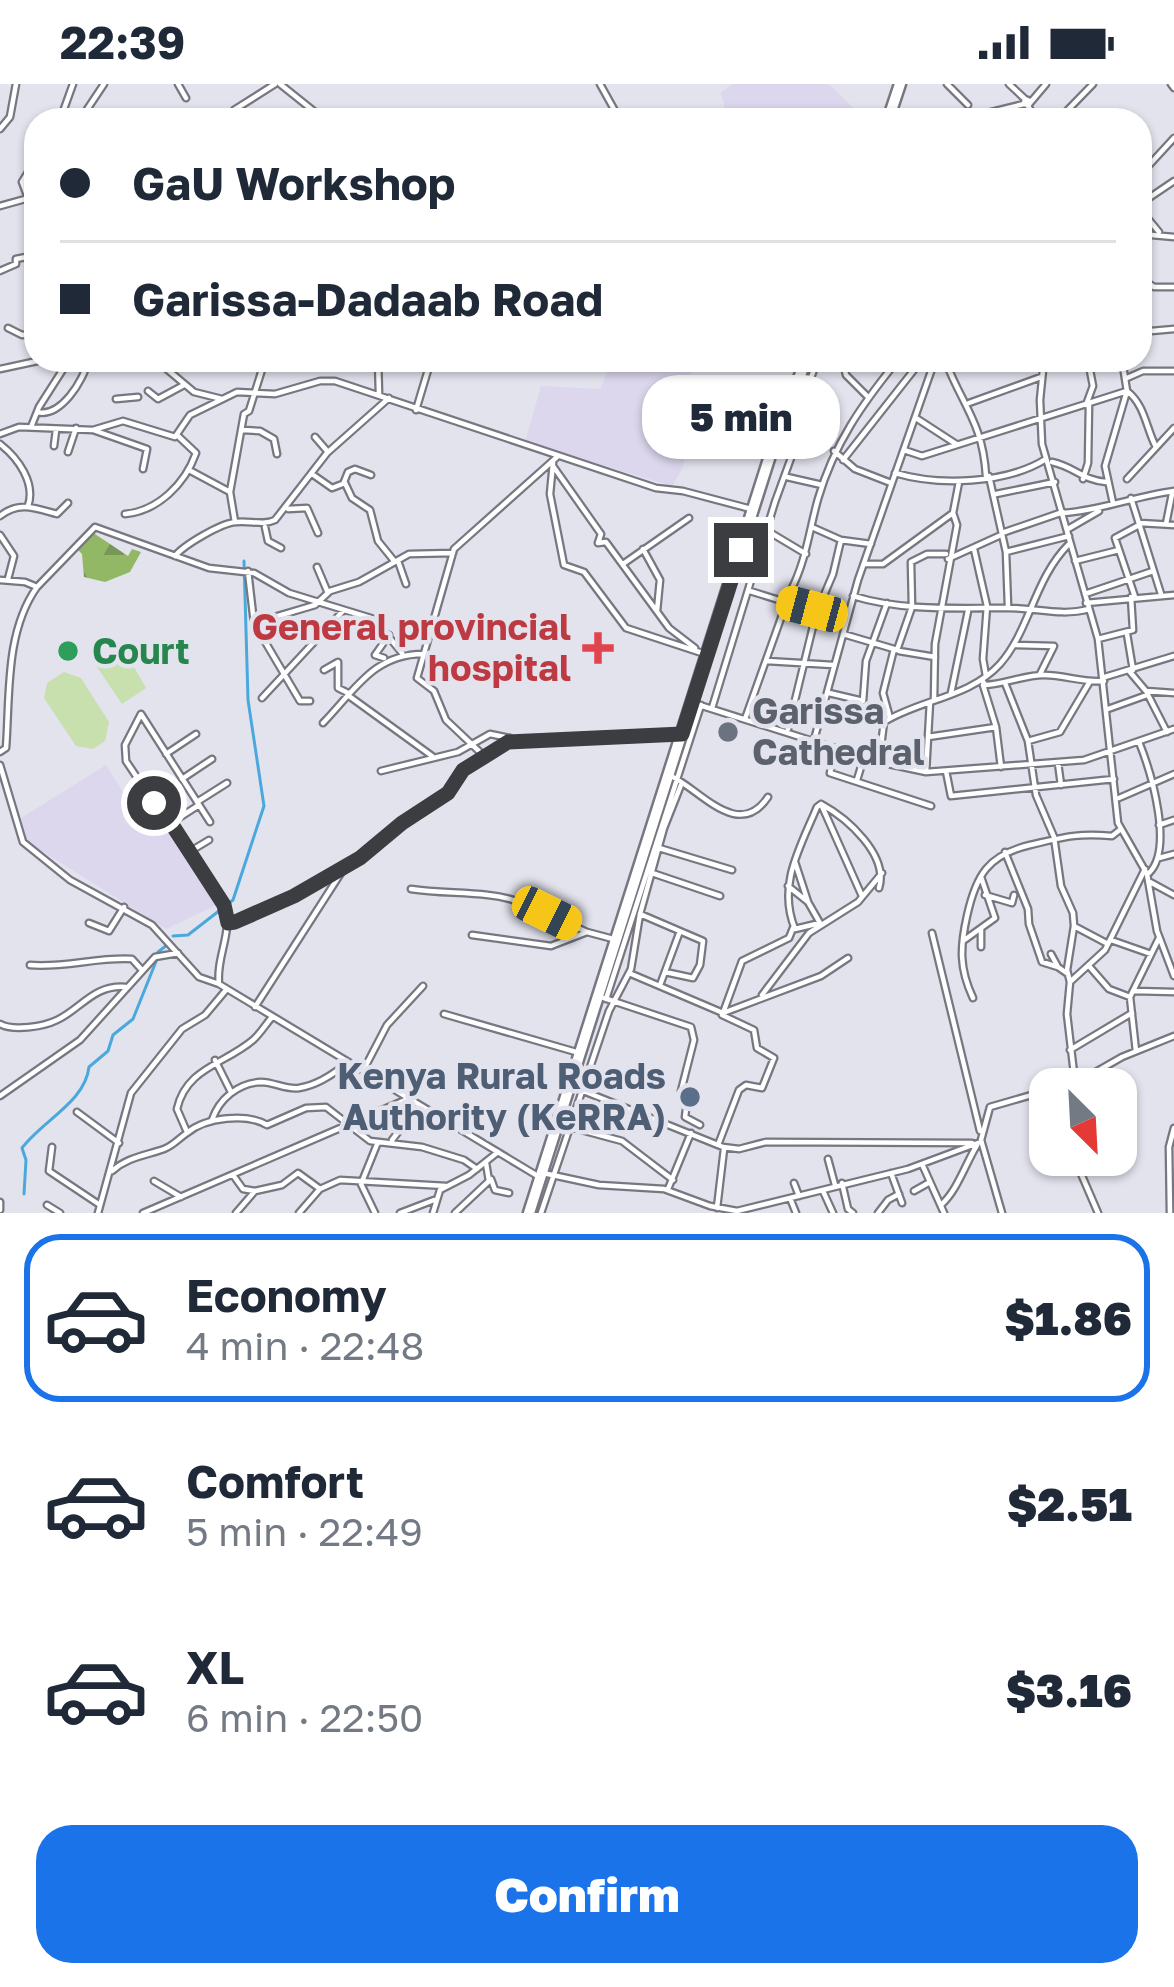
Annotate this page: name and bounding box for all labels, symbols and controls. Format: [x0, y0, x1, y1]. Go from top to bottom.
text: 22:39 [60, 15, 185, 69]
text: GaU Workshop [132, 156, 456, 210]
text: Garissa-Dadaab Road [132, 272, 603, 326]
callout: 5 min [642, 376, 840, 460]
text: 5 min [689, 393, 793, 440]
route end [714, 523, 768, 577]
car [773, 582, 851, 636]
place label: General provincial hospital [252, 605, 571, 689]
place label: Court [92, 629, 190, 672]
marker: General provincial hospital [582, 632, 614, 664]
marker: Court [55, 638, 81, 664]
place label: Garissa Cathedral [752, 689, 924, 773]
marker: Garissa Cathedral [715, 719, 741, 745]
route start [127, 776, 181, 830]
car [507, 881, 587, 945]
place label: Kenya Rural Roads Authority (KeRRA) [337, 1054, 666, 1138]
north arrow [1029, 1068, 1137, 1176]
map controls [1029, 1068, 1137, 1176]
marker: Kenya Rural Roads Authority (KeRRA) [677, 1084, 703, 1110]
icon: car [42, 1264, 150, 1372]
text: Economy [186, 1268, 387, 1322]
text: $1.86 [1005, 1291, 1132, 1345]
text: 4 min · 22:48 [186, 1322, 424, 1369]
icon: car [42, 1450, 150, 1558]
text: Comfort [186, 1454, 364, 1508]
text: $2.51 [1007, 1477, 1132, 1531]
text: 5 min · 22:49 [186, 1508, 423, 1555]
icon: car [42, 1636, 150, 1744]
text: XL [186, 1640, 244, 1694]
text: $3.16 [1006, 1663, 1132, 1717]
text: 6 min · 22:50 [186, 1694, 423, 1741]
button: Confirm [36, 1825, 1138, 1963]

